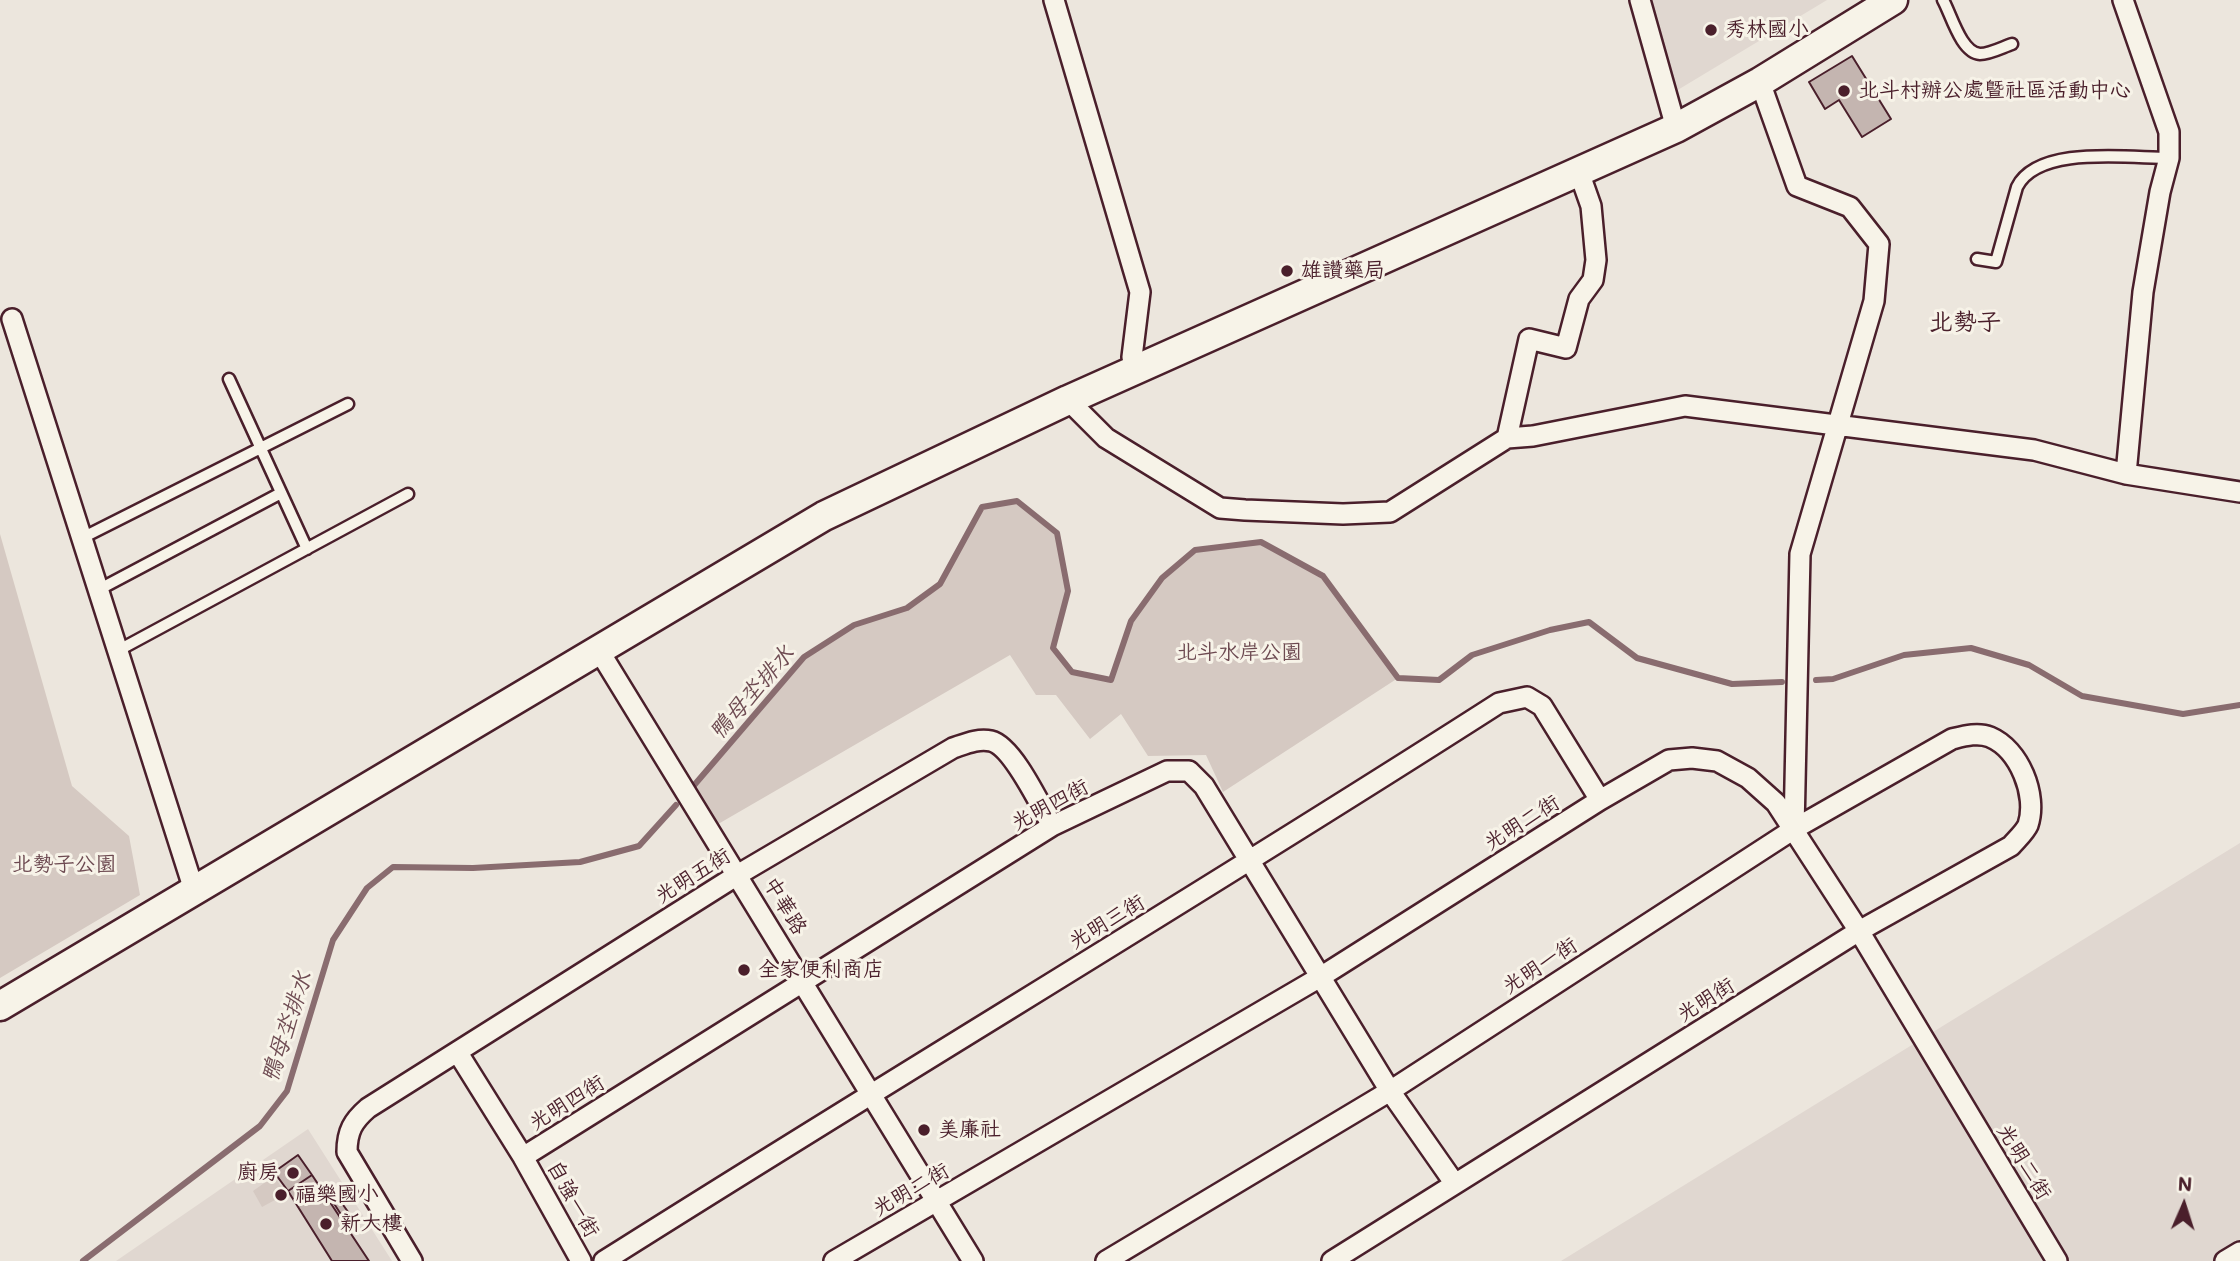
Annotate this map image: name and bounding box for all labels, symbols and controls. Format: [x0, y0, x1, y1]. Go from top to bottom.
place label: 秀林國小 [1725, 17, 1809, 43]
marker: 秀林國小 [1703, 22, 1719, 38]
place label: 北斗村辦公處暨社區活動中心 [1858, 78, 2131, 104]
marker: 北斗村辦公處暨社區活動中心 [1836, 83, 1852, 99]
place label: 雄讚藥局 [1301, 258, 1385, 284]
marker: 雄讚藥局 [1279, 263, 1295, 279]
district label: 北勢子 [1929, 309, 2001, 337]
park label: 北斗水岸公園 [1176, 640, 1302, 666]
water label: 鴨母坔排水 [704, 641, 800, 745]
street label: 光明四街 [1007, 774, 1093, 836]
street label: 光明二街 [1480, 790, 1564, 856]
street label: 光明五街 [651, 843, 735, 909]
park label: 北勢子公園 [12, 852, 116, 878]
street label: 中華路 [758, 873, 812, 939]
street label: 光明三街 [1065, 890, 1149, 954]
street label: 光明一街 [1498, 933, 1582, 999]
place label: 全家便利商店 [758, 957, 884, 983]
marker: 全家便利商店 [736, 962, 752, 978]
water label: 鴨母坔排水 [256, 968, 318, 1086]
street label: 光明街 [1673, 973, 1739, 1027]
street label: 光明四街 [525, 1070, 609, 1136]
place label: 美廉社 [938, 1117, 1001, 1143]
street label: 光明二街 [1992, 1120, 2056, 1204]
marker: 美廉社 [916, 1122, 932, 1138]
street label: 自強一街 [542, 1156, 604, 1242]
street label: 光明二街 [868, 1158, 954, 1222]
place label: 廚房 [237, 1160, 279, 1186]
marker: 廚房 [285, 1165, 301, 1181]
north arrow [2149, 1170, 2219, 1240]
text: N [2177, 1171, 2193, 1196]
place label: 福樂國小 [295, 1182, 379, 1208]
marker: 福樂國小 [273, 1187, 289, 1203]
place label: 新大樓 [340, 1211, 403, 1237]
marker: 新大樓 [318, 1216, 334, 1232]

